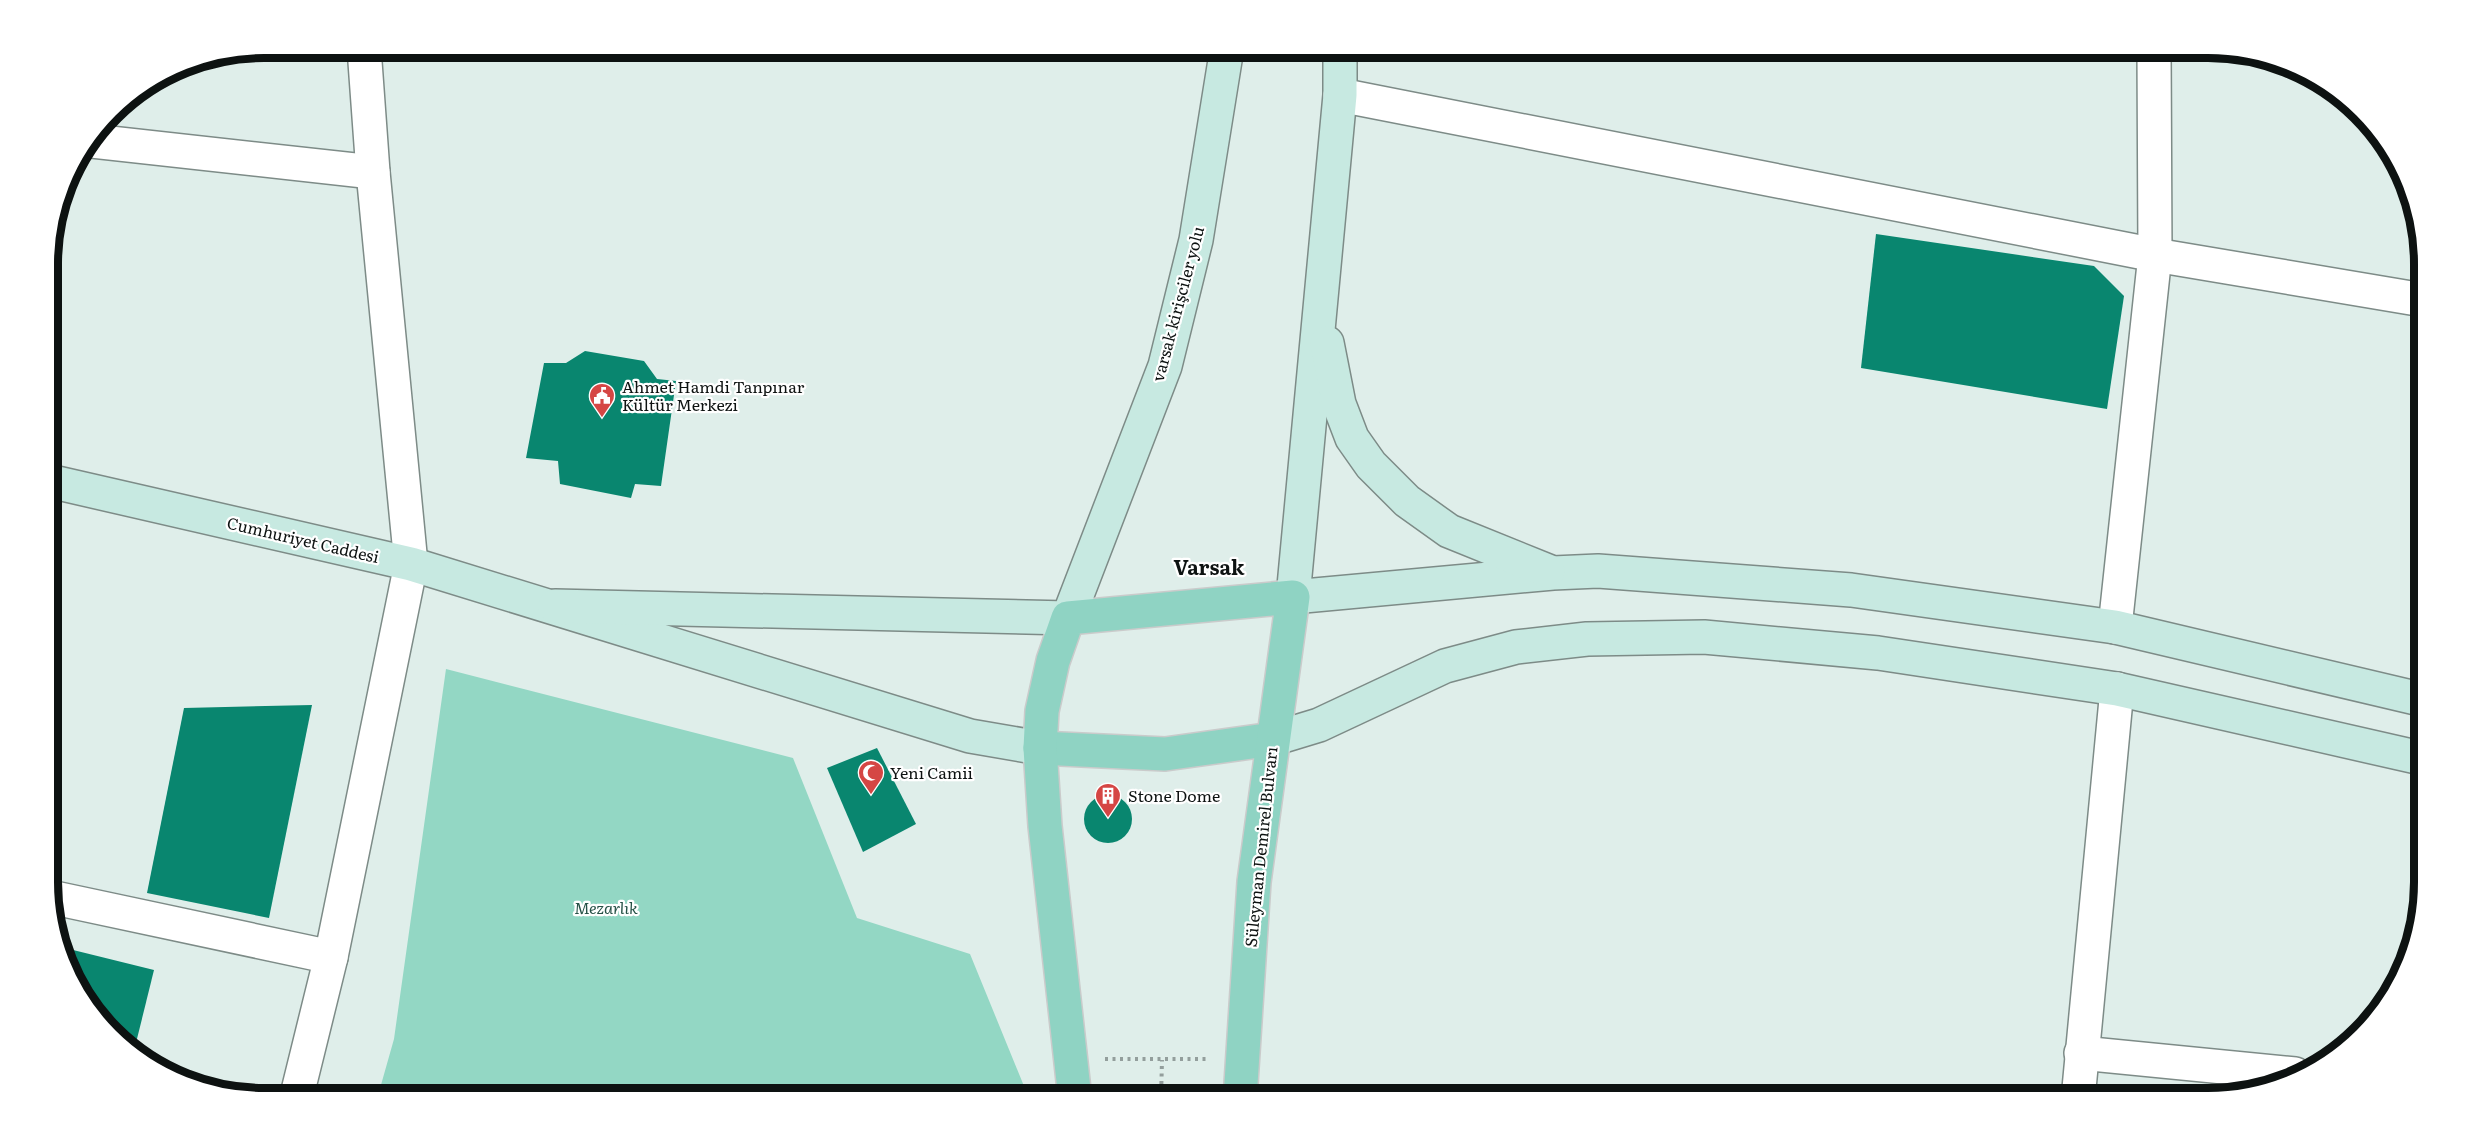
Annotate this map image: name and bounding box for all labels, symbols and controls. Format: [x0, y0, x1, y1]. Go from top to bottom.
street label: varsak kirişciler yolu [1145, 223, 1209, 384]
place label: Ahmet Hamdi Tanpınar Kültür Merkezi [622, 374, 805, 416]
public building icon: Ahmet Hamdi Tanpınar Kültür Merkezi [587, 381, 617, 419]
street label: Cumhuriyet Caddesi [225, 510, 382, 568]
district label: Varsak [1174, 551, 1245, 581]
street label: Süleyman Demirel Bulvarı [1238, 746, 1282, 948]
mosque icon: Yeni Camii [856, 758, 886, 796]
place label: Yeni Camii [890, 760, 973, 784]
building icon: Stone Dome [1093, 781, 1123, 819]
place label: Stone Dome [1128, 783, 1220, 807]
park label: Mezarlık [574, 895, 638, 919]

